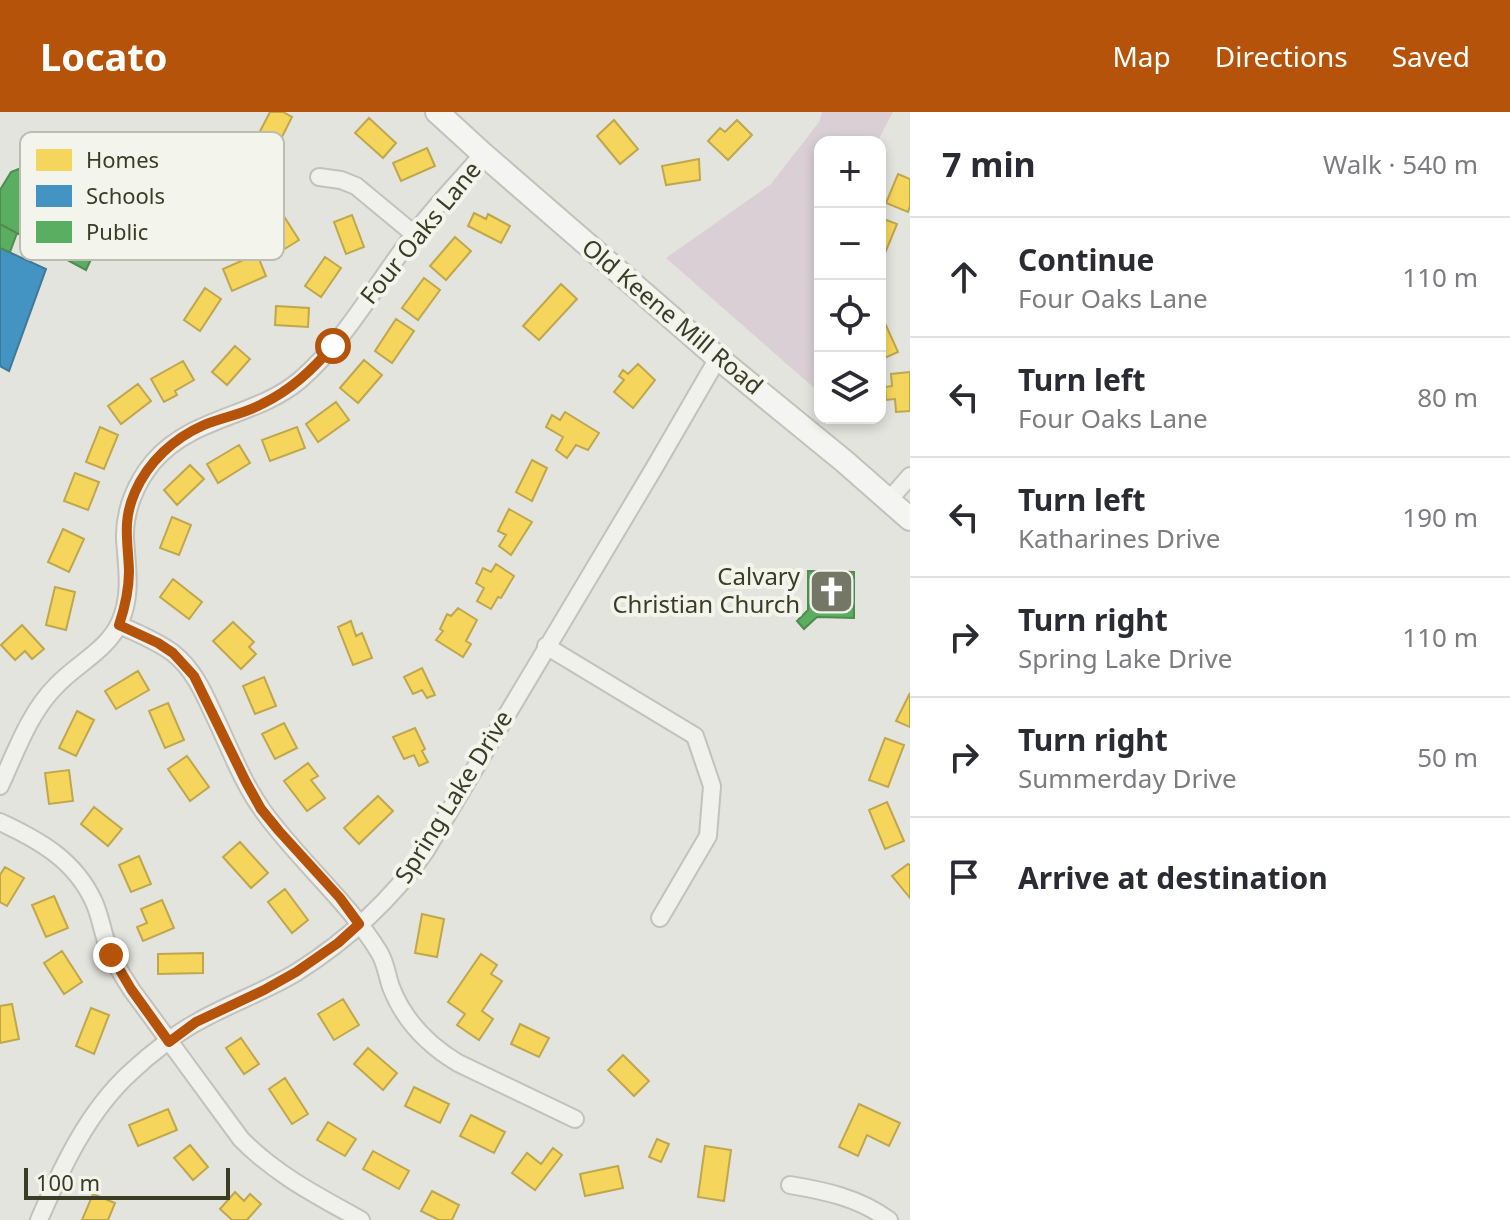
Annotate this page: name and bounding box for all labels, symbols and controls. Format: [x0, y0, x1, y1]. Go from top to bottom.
text: Locato [40, 30, 168, 82]
text: Map [1112, 37, 1171, 75]
text: Directions [1215, 37, 1348, 75]
text: Saved [1392, 37, 1470, 75]
legend [20, 132, 284, 260]
map controls [814, 136, 886, 424]
button: + [814, 136, 886, 208]
text: 7 min [942, 141, 1036, 187]
text: Homes [86, 144, 159, 174]
text: Walk · 540 m [1323, 146, 1478, 182]
street label: Four Oaks Lane [352, 154, 488, 310]
text: Schools [86, 180, 165, 210]
button: − [814, 208, 886, 280]
text: Public [86, 216, 148, 246]
street label: Old Keene Mill Road [576, 230, 770, 401]
text: Continue [1018, 239, 1154, 280]
icon: ahead [942, 255, 986, 299]
text: 110 m [1402, 259, 1478, 295]
button: locate [814, 280, 886, 352]
text: Four Oaks Lane [1018, 280, 1208, 316]
route start [315, 328, 351, 364]
button: layers [814, 352, 886, 424]
text: Turn left [1018, 359, 1146, 400]
icon: left [942, 375, 986, 419]
text: 80 m [1417, 379, 1478, 415]
text: Four Oaks Lane [1018, 400, 1208, 436]
text: Turn left [1018, 479, 1146, 520]
icon: left [942, 495, 986, 539]
text: 190 m [1402, 499, 1478, 535]
text: Katharines Drive [1018, 520, 1220, 556]
place label: Calvary Christian Church [612, 559, 801, 620]
church icon: Calvary Christian Church [807, 567, 855, 615]
text: Turn right [1018, 599, 1168, 640]
icon: right [942, 615, 986, 659]
text: 110 m [1402, 619, 1478, 655]
text: Spring Lake Drive [1018, 640, 1232, 676]
street label: Spring Lake Drive [386, 704, 519, 889]
text: Turn right [1018, 719, 1168, 760]
icon: right [942, 735, 986, 779]
text: 50 m [1417, 739, 1478, 775]
text: Summerday Drive [1018, 760, 1237, 796]
icon: arrive [942, 855, 986, 899]
text: Arrive at destination [1018, 857, 1328, 898]
route end [93, 937, 129, 973]
scale bar [24, 1164, 230, 1200]
text: 100 m [36, 1167, 100, 1197]

